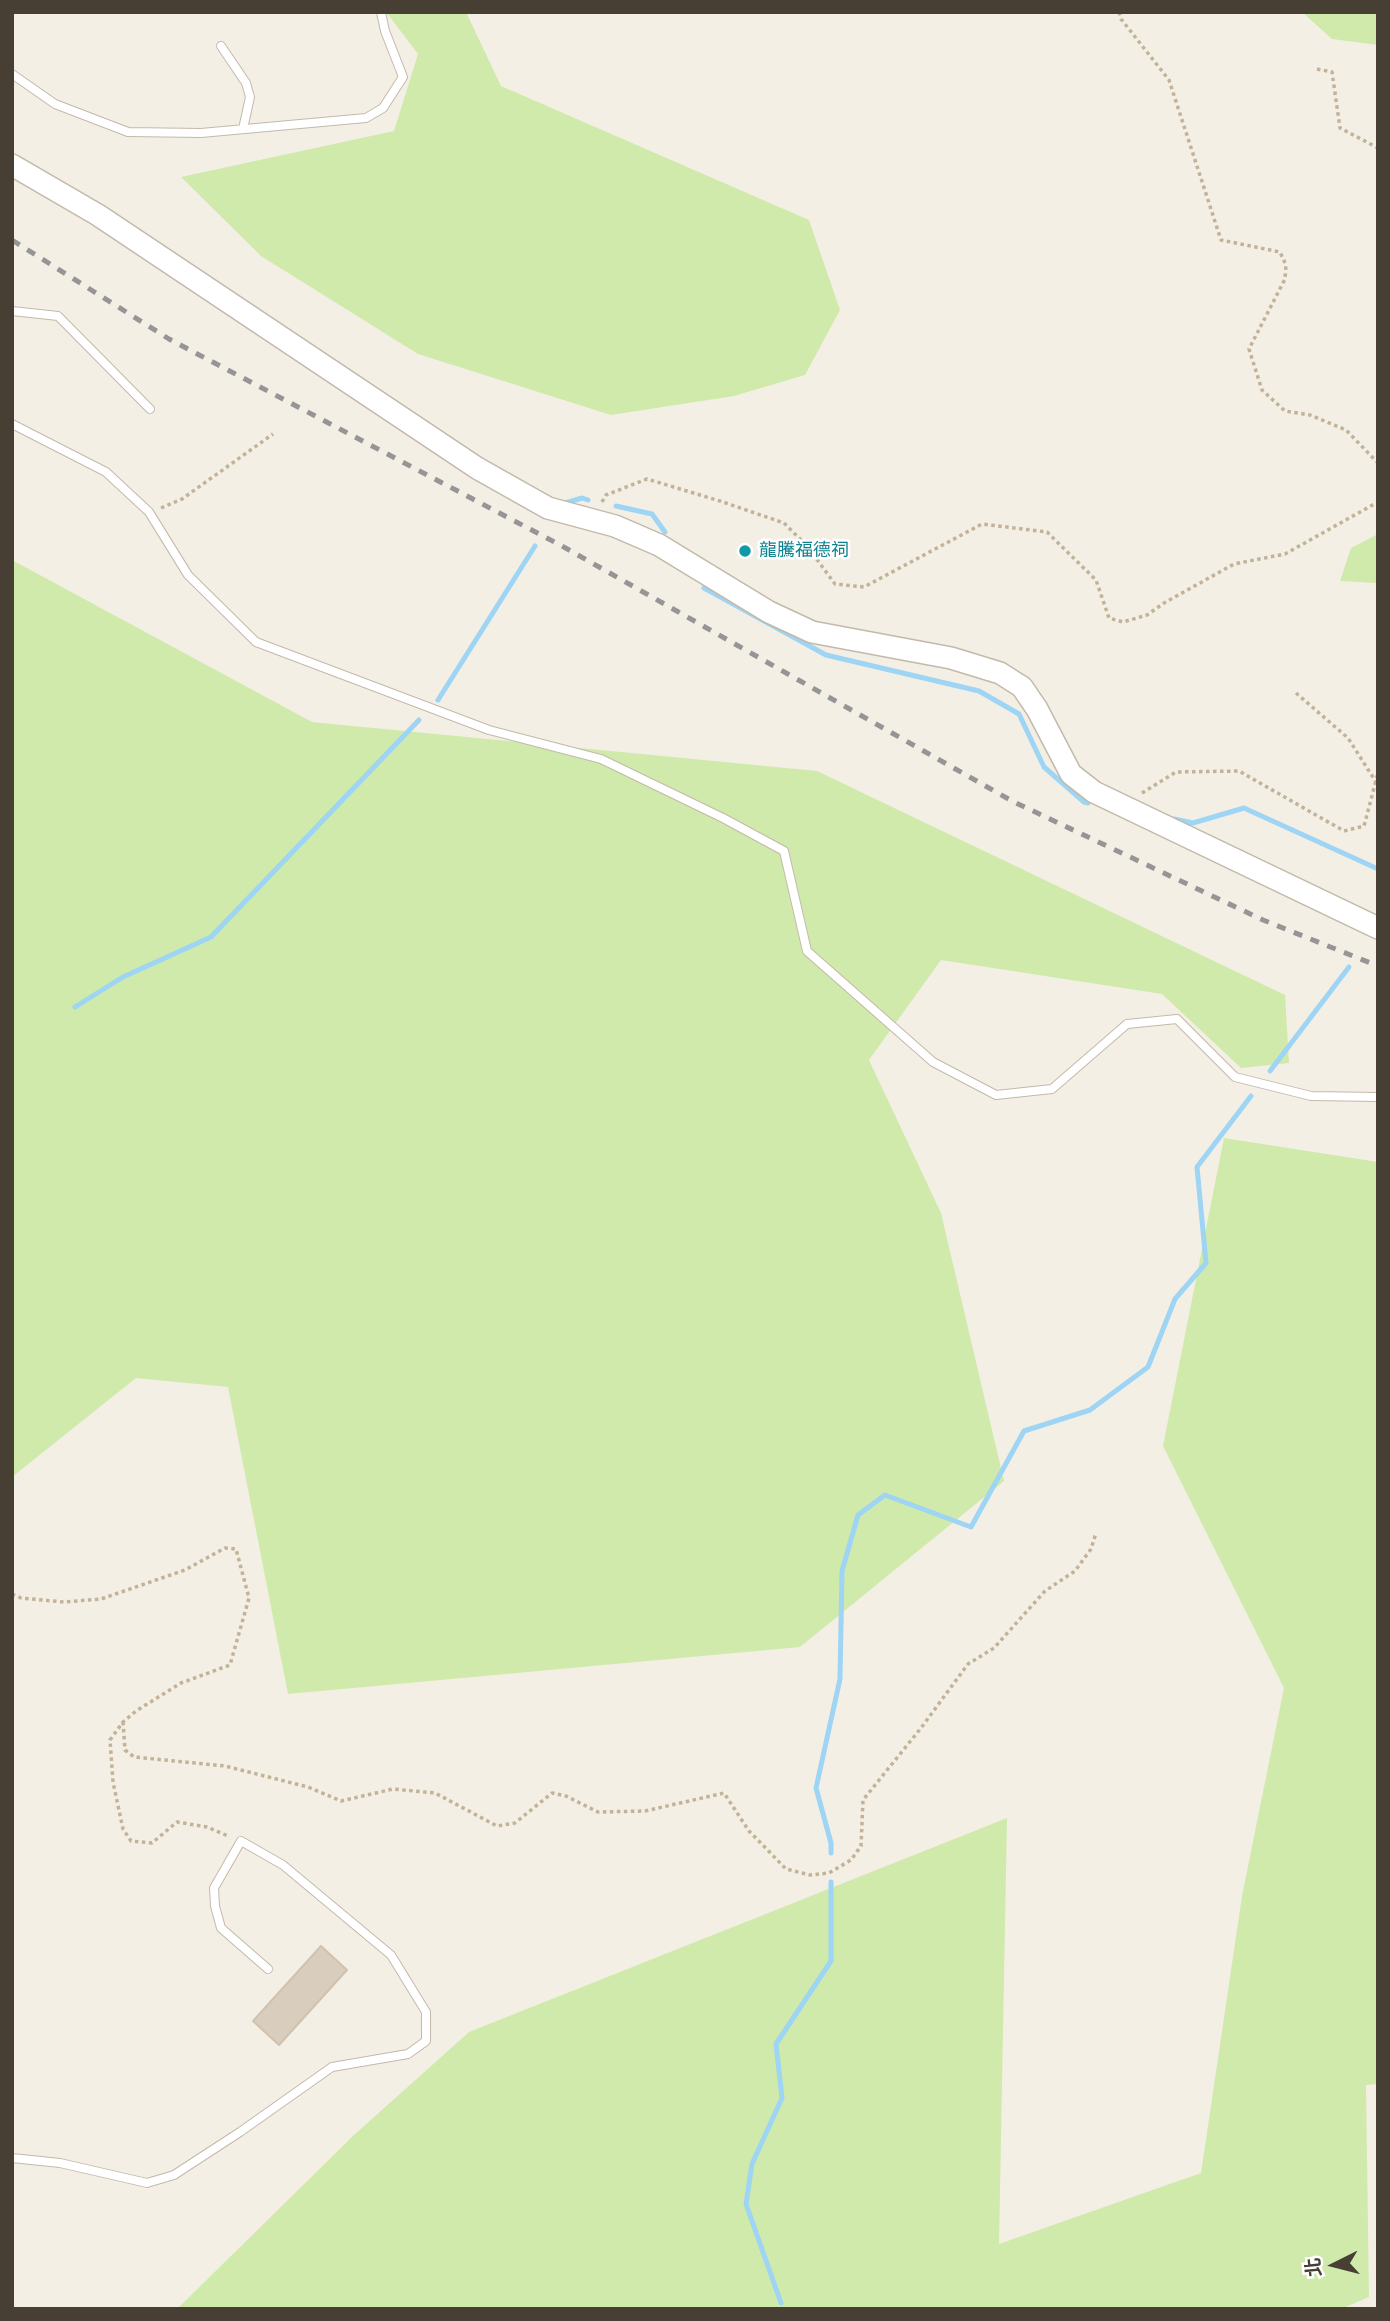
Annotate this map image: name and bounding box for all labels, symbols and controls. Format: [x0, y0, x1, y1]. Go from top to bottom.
place label: 龍騰福德祠 [759, 540, 849, 562]
marker: 龍騰福德祠 [737, 543, 753, 559]
north arrow [1299, 2230, 1369, 2300]
text: 北 [1299, 2256, 1327, 2278]

